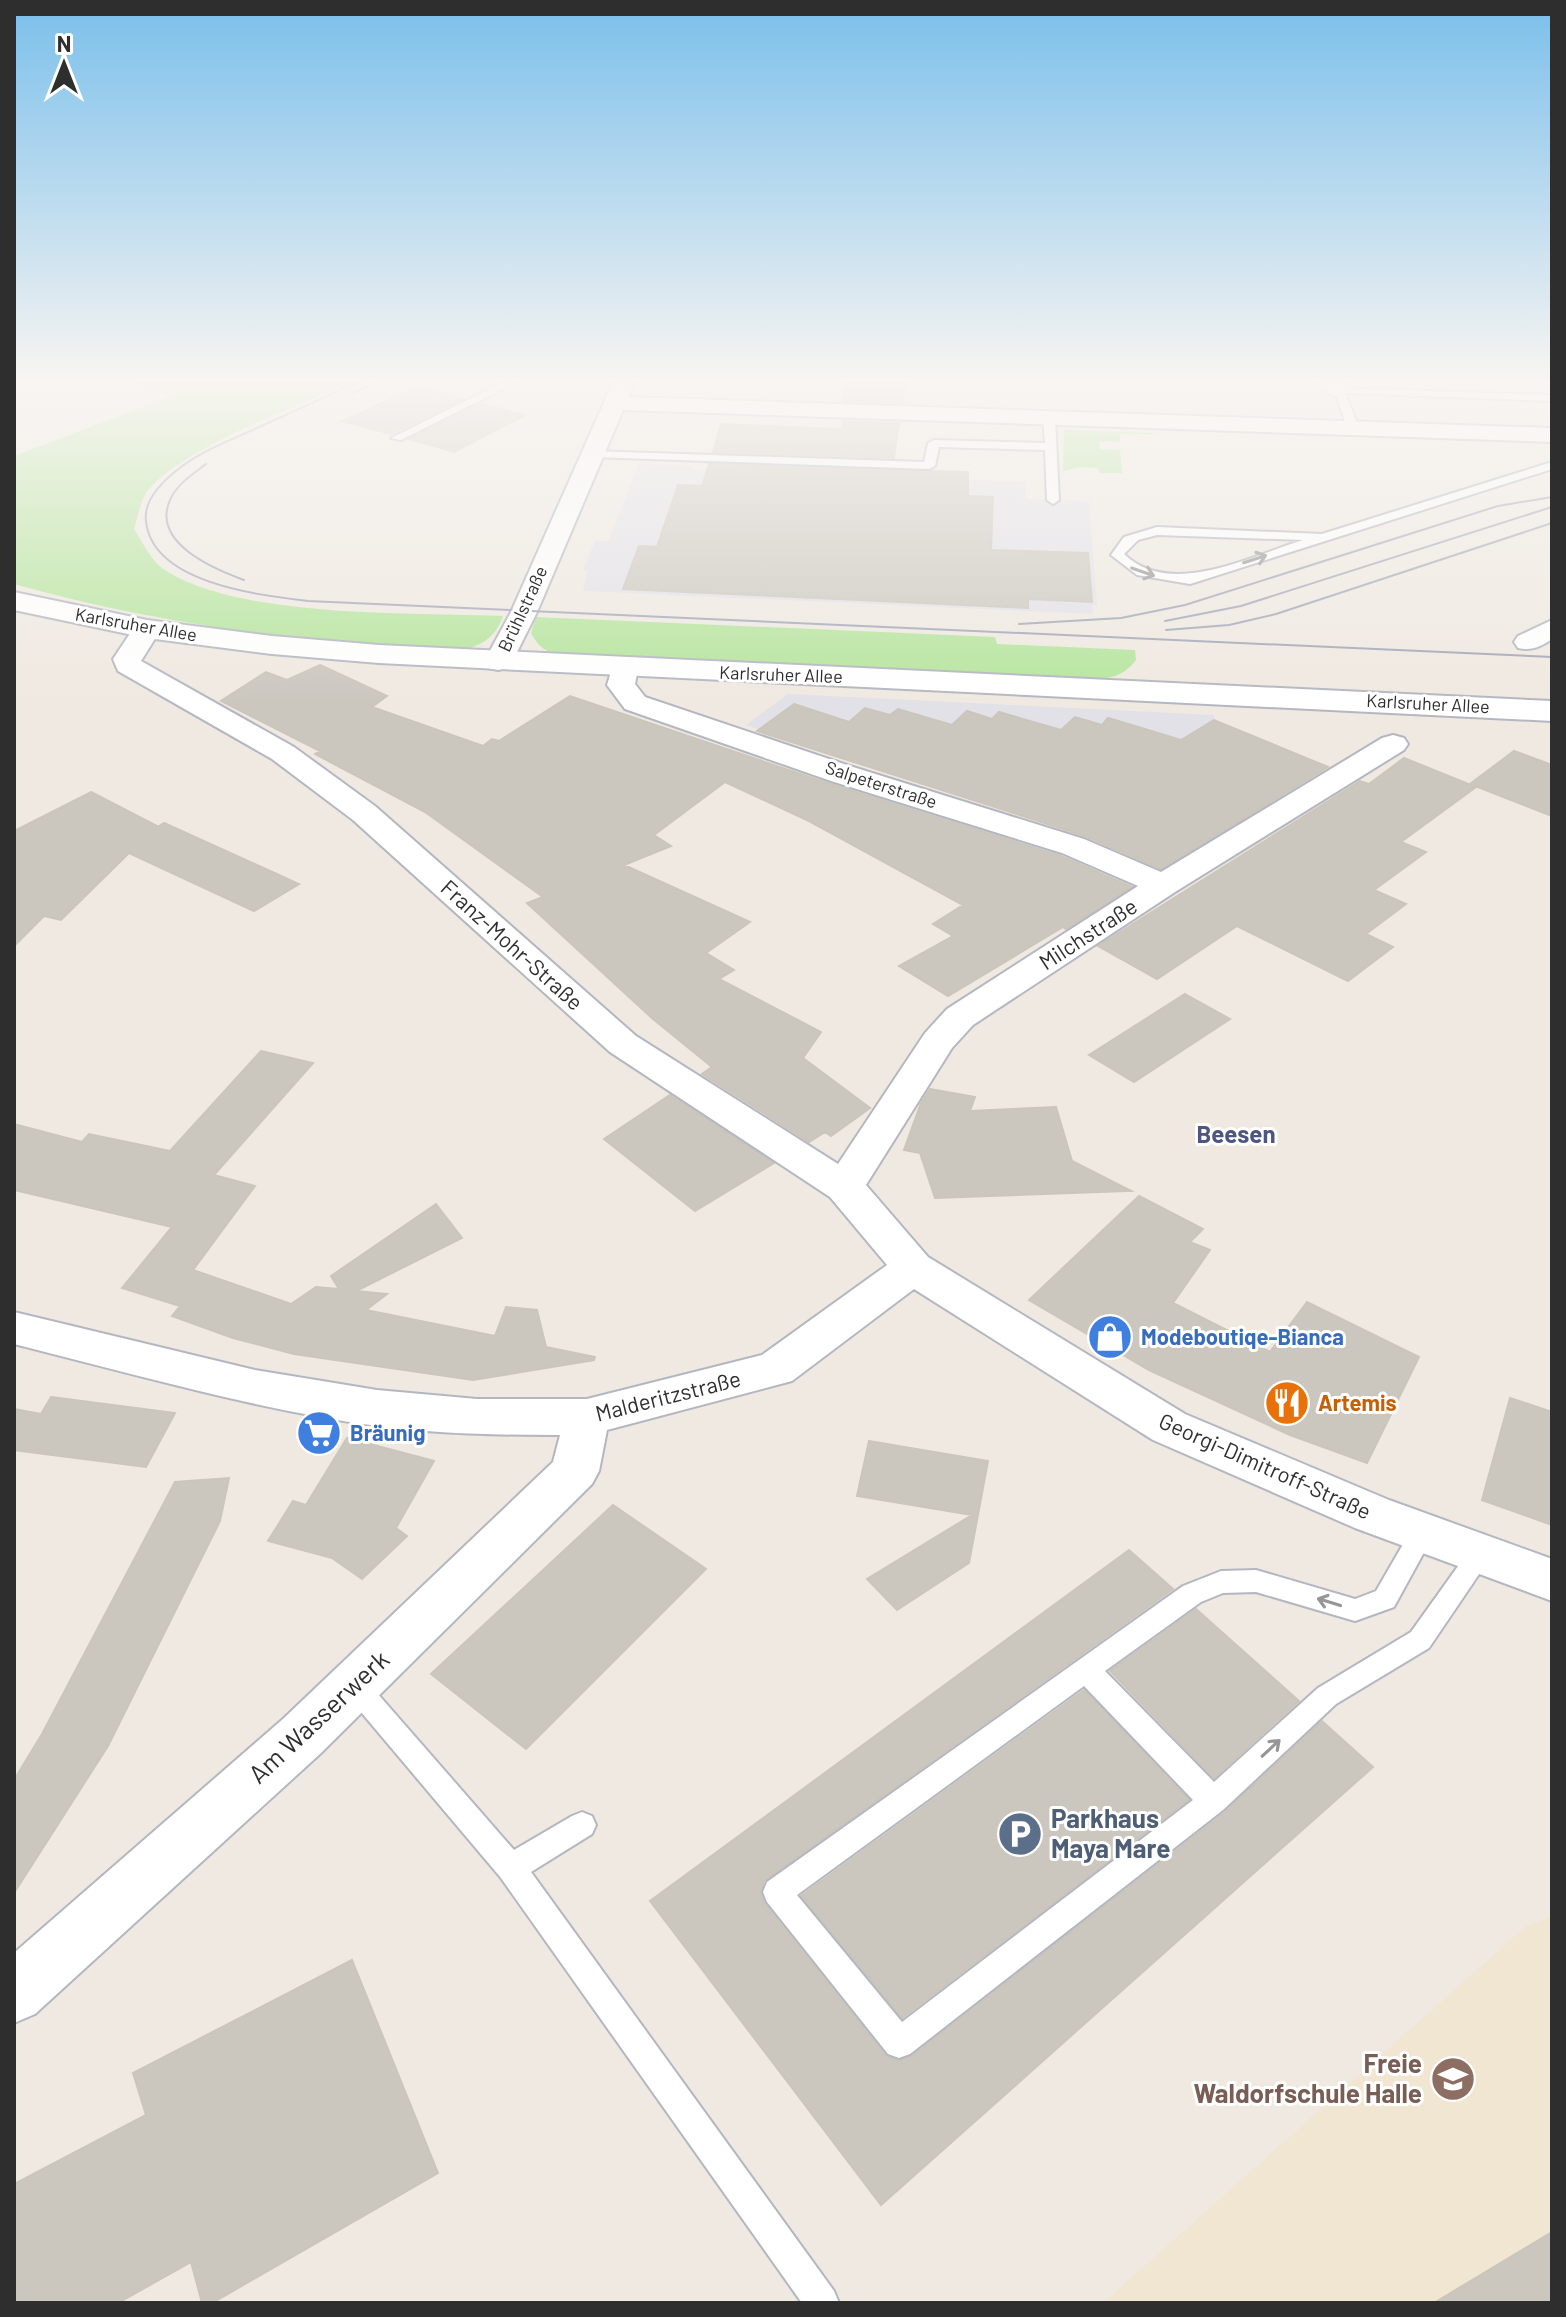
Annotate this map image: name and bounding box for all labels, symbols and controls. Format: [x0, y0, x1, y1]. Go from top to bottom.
north arrow [24, 24, 104, 104]
text: N [57, 30, 71, 56]
one-way arrow [1242, 550, 1267, 565]
street label: Brühlstraße [493, 562, 551, 655]
one-way arrow [1130, 566, 1155, 580]
street label: Karlsruher Allee [73, 602, 199, 646]
street label: Karlsruher Allee [719, 661, 843, 687]
street label: Karlsruher Allee [1366, 689, 1490, 717]
street label: Salpeterstraße [823, 756, 940, 812]
street label: Franz-Mohr-Straße [436, 874, 589, 1015]
street label: Milchstraße [1034, 892, 1141, 974]
district label: Beesen [1196, 1119, 1276, 1148]
shop icon: Modeboutiqe-Bianca [1086, 1313, 1134, 1361]
place label: Modeboutiqe-Bianca [1141, 1323, 1344, 1349]
street label: Malderitzstraße [592, 1364, 743, 1426]
restaurant icon: Artemis [1263, 1379, 1311, 1427]
place label: Artemis [1318, 1389, 1397, 1415]
street label: Georgi-Dimitroff-Straße [1155, 1407, 1375, 1524]
supermarket icon: Bräunig [295, 1409, 343, 1457]
place label: Bräunig [350, 1419, 425, 1445]
one-way arrow [1317, 1594, 1343, 1609]
street label: Am Wasserwerk [241, 1643, 395, 1789]
one-way arrow [1260, 1739, 1280, 1757]
place label: Parkhaus Maya Mare [1051, 1802, 1170, 1863]
parking icon: Parkhaus Maya Mare [996, 1810, 1044, 1858]
place label: Freie Waldorfschule Halle [1194, 2047, 1422, 2108]
school or university icon: Freie Waldorfschule Halle [1429, 2055, 1477, 2103]

